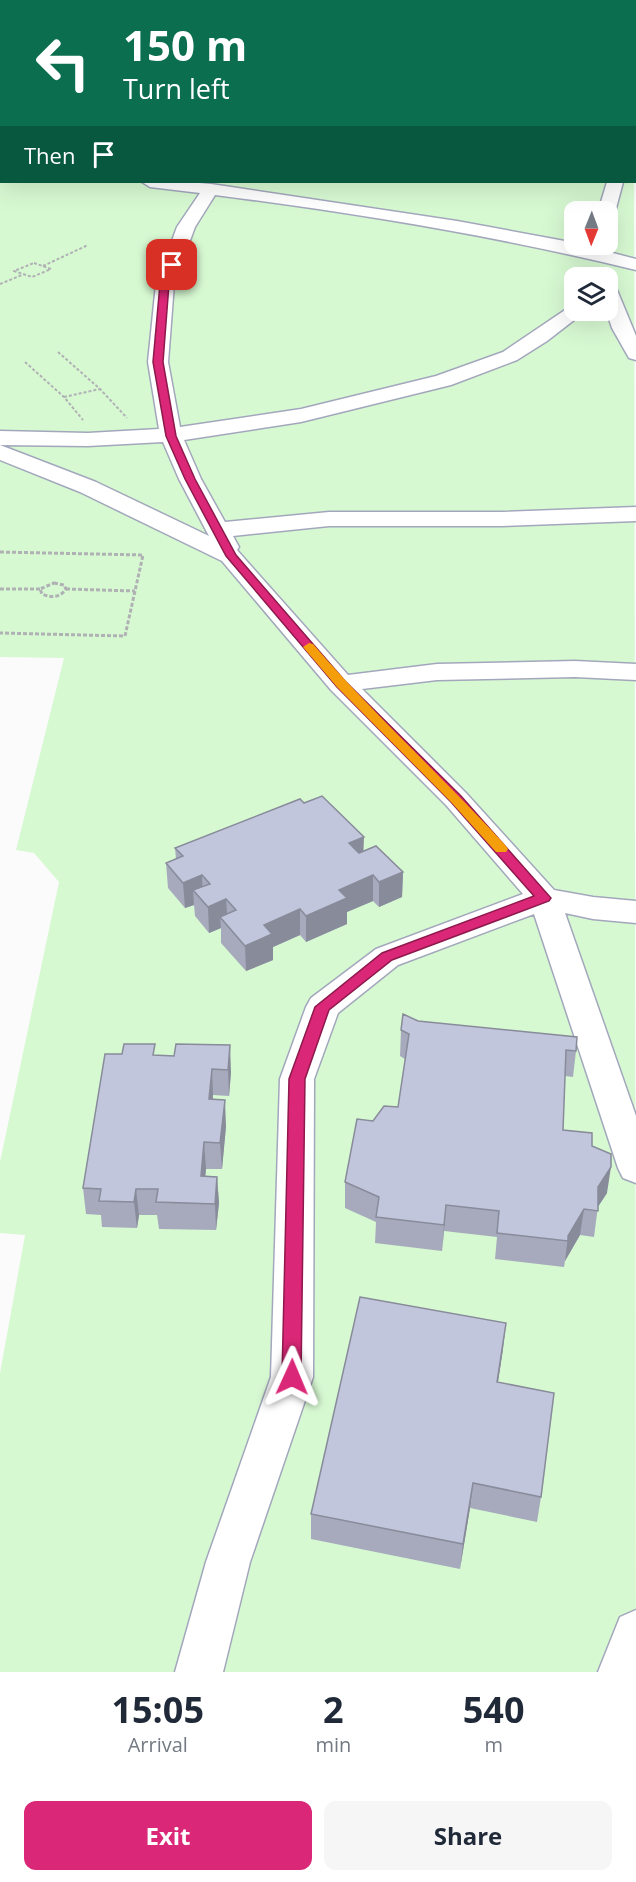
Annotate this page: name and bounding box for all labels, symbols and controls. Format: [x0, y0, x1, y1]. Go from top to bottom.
text: 150 m [123, 16, 247, 73]
icon: left [24, 24, 102, 102]
text: Turn left [123, 70, 230, 107]
icon: arrive [87, 138, 120, 171]
text: Then [24, 140, 75, 170]
north arrow [564, 201, 618, 255]
map controls [564, 201, 618, 321]
pin [146, 239, 197, 290]
icon: arrive [155, 248, 188, 281]
button: layers [564, 267, 618, 321]
position arrow [260, 1345, 324, 1409]
text: 15:05 [111, 1685, 204, 1734]
text: 2 [323, 1685, 344, 1734]
text: 540 [463, 1685, 525, 1734]
text: Arrival [128, 1731, 188, 1758]
text: min [315, 1731, 351, 1758]
text: m [484, 1731, 503, 1758]
button: Exit [24, 1801, 312, 1870]
button: Share [324, 1801, 612, 1870]

